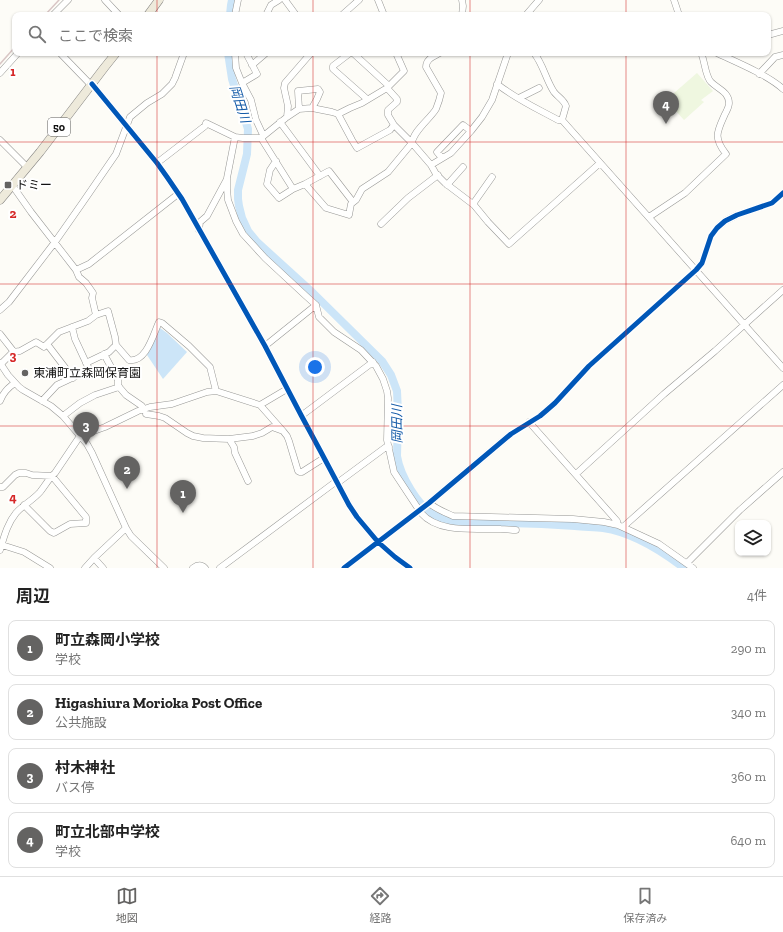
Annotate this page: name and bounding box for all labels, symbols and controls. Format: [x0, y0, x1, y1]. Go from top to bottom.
search box [12, 12, 771, 56]
icon: search [26, 23, 48, 45]
text: ここで検索 [58, 27, 133, 45]
text: 1 [10, 64, 16, 79]
water label: 岡田川 [227, 83, 254, 127]
pin: 4 [653, 91, 679, 124]
road number: 50 [48, 118, 70, 136]
place label: ドミー [16, 178, 52, 192]
marker: ドミー [3, 180, 13, 190]
text: 2 [10, 206, 17, 221]
text: 3 [10, 348, 17, 363]
your location [305, 357, 325, 377]
place label: 東浦町立森岡保育園 [33, 366, 141, 380]
marker: 東浦町立森岡保育園 [20, 368, 30, 378]
water label: 岡田川 [389, 402, 405, 444]
pin: 3 [73, 412, 99, 445]
pin: 2 [114, 456, 140, 489]
pin: 1 [170, 480, 196, 513]
text: 4 [9, 490, 17, 505]
map controls [735, 520, 771, 556]
button: layers [735, 520, 771, 556]
text: 周辺 [16, 586, 50, 606]
text: 4件 [747, 588, 767, 603]
text: 町立森岡小学校 [55, 631, 160, 649]
text: 1 [27, 641, 33, 656]
text: 290 m [731, 641, 766, 656]
text: 学校 [55, 652, 81, 667]
text: Higashiura Morioka Post Office [55, 694, 262, 712]
text: 2 [27, 705, 33, 720]
text: 340 m [731, 705, 766, 720]
text: 公共施設 [55, 715, 107, 730]
text: 村木神社 [55, 759, 115, 777]
text: 3 [27, 769, 33, 784]
text: 360 m [731, 769, 766, 784]
text: バス停 [55, 780, 94, 795]
text: 町立北部中学校 [55, 823, 160, 841]
text: 4 [26, 833, 34, 848]
text: 640 m [730, 833, 766, 848]
text: 学校 [55, 844, 81, 859]
tab: 地図 [116, 885, 138, 925]
tab: 経路 [369, 885, 391, 925]
tab: 保存済み [623, 885, 667, 925]

